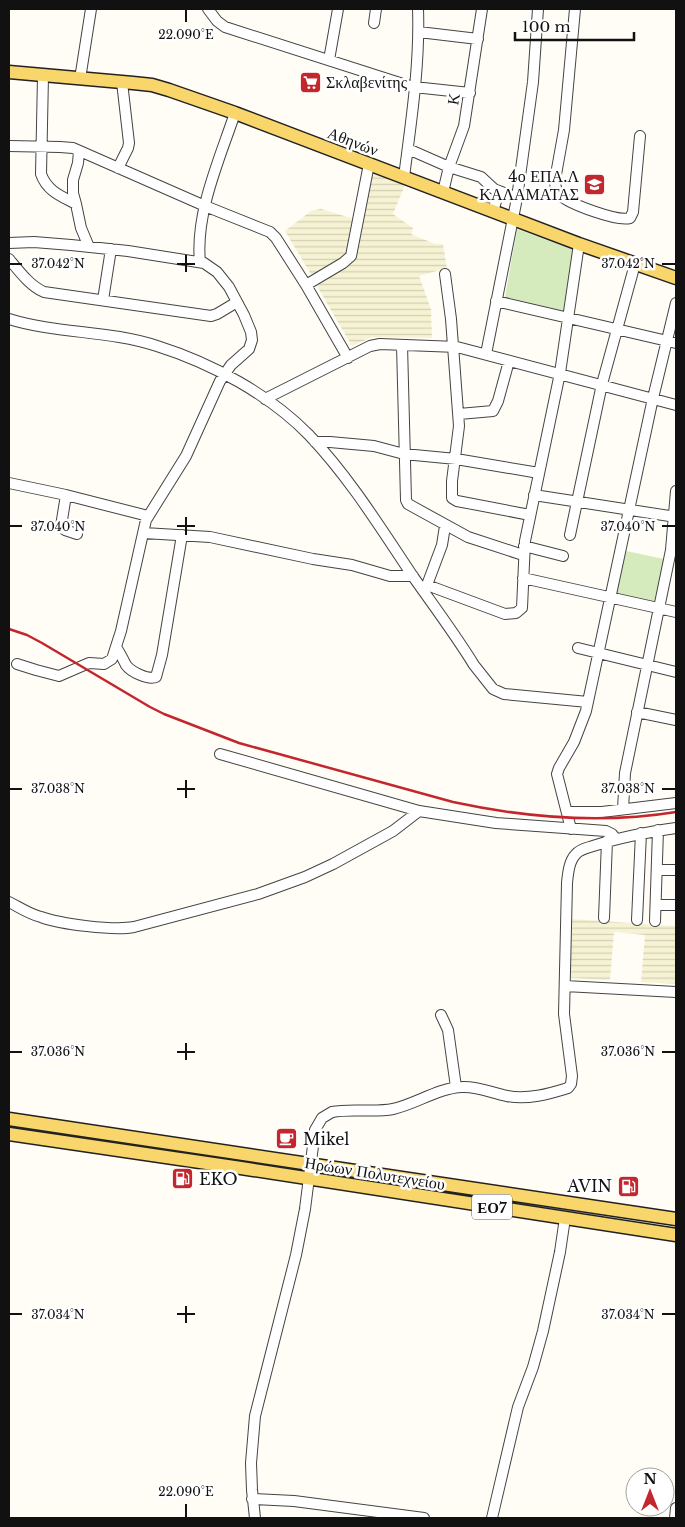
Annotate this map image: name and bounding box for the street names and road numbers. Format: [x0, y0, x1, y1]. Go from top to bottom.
street label: Κ [442, 91, 464, 106]
street label: Αθηνών [325, 122, 381, 160]
street label: Ηρώων Πολυτεχνείου [303, 1152, 447, 1194]
road number: ΕΟ7 [472, 1194, 512, 1220]

